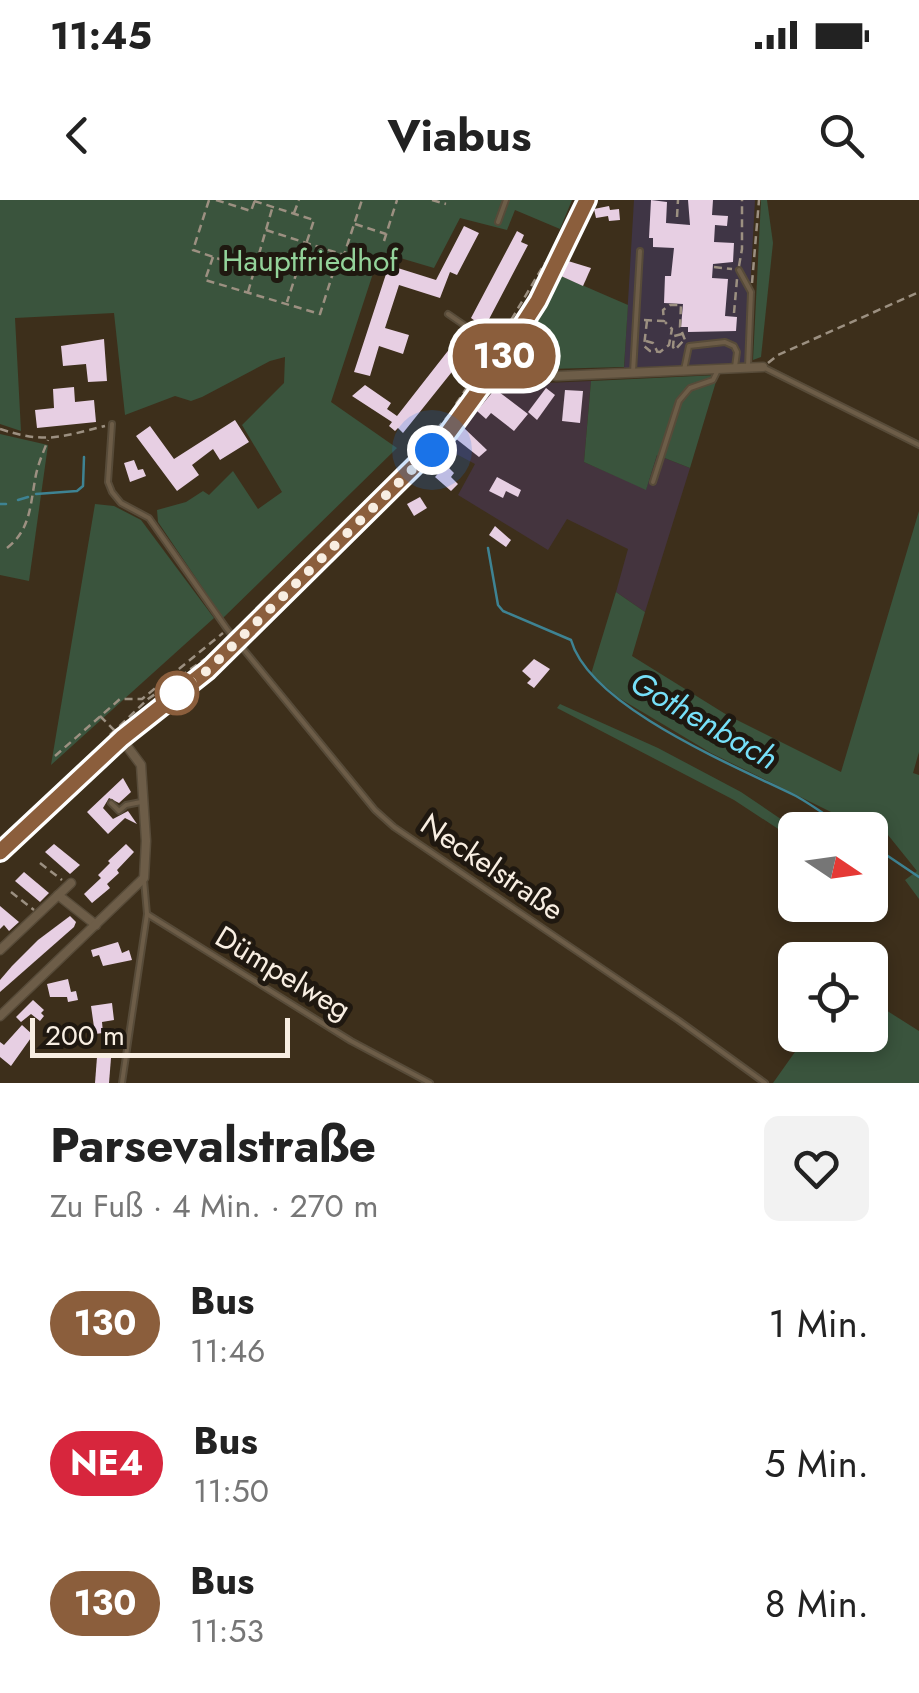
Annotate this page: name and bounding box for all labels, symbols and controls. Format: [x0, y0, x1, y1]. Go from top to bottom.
text: 11:45 [50, 8, 152, 63]
text: Viabus [388, 103, 531, 168]
icon: back [50, 108, 105, 163]
icon: search [814, 108, 869, 163]
park label: Hauptfriedhof [222, 239, 399, 282]
line badge: 130 [446, 324, 562, 388]
text: 130 [473, 331, 535, 381]
your location [407, 425, 457, 475]
water label: Gothenbach [622, 659, 786, 781]
unlabelled marker [156, 672, 198, 714]
street label: Neckelstraße [412, 803, 573, 930]
north arrow [778, 812, 888, 922]
map controls [778, 812, 888, 1052]
street label: Dümpelweg [207, 915, 359, 1030]
button: locate [778, 942, 888, 1052]
scale bar [30, 1013, 290, 1058]
text: 200 m [45, 1015, 125, 1056]
text: Parsevalstraße [50, 1111, 376, 1180]
button: heart [764, 1116, 869, 1221]
text: Zu Fuß · 4 Min. · 270 m [50, 1183, 378, 1229]
text: Bus [190, 1273, 254, 1328]
text: 1 Min. [768, 1296, 869, 1351]
text: 130 [74, 1298, 136, 1348]
text: 11:46 [190, 1328, 266, 1374]
text: Bus [193, 1413, 258, 1468]
text: 5 Min. [764, 1436, 869, 1491]
text: NE4 [70, 1438, 143, 1488]
text: 11:50 [193, 1468, 269, 1514]
text: Bus [190, 1553, 254, 1608]
text: 8 Min. [765, 1576, 869, 1631]
text: 130 [74, 1578, 136, 1628]
text: 11:53 [190, 1608, 264, 1654]

